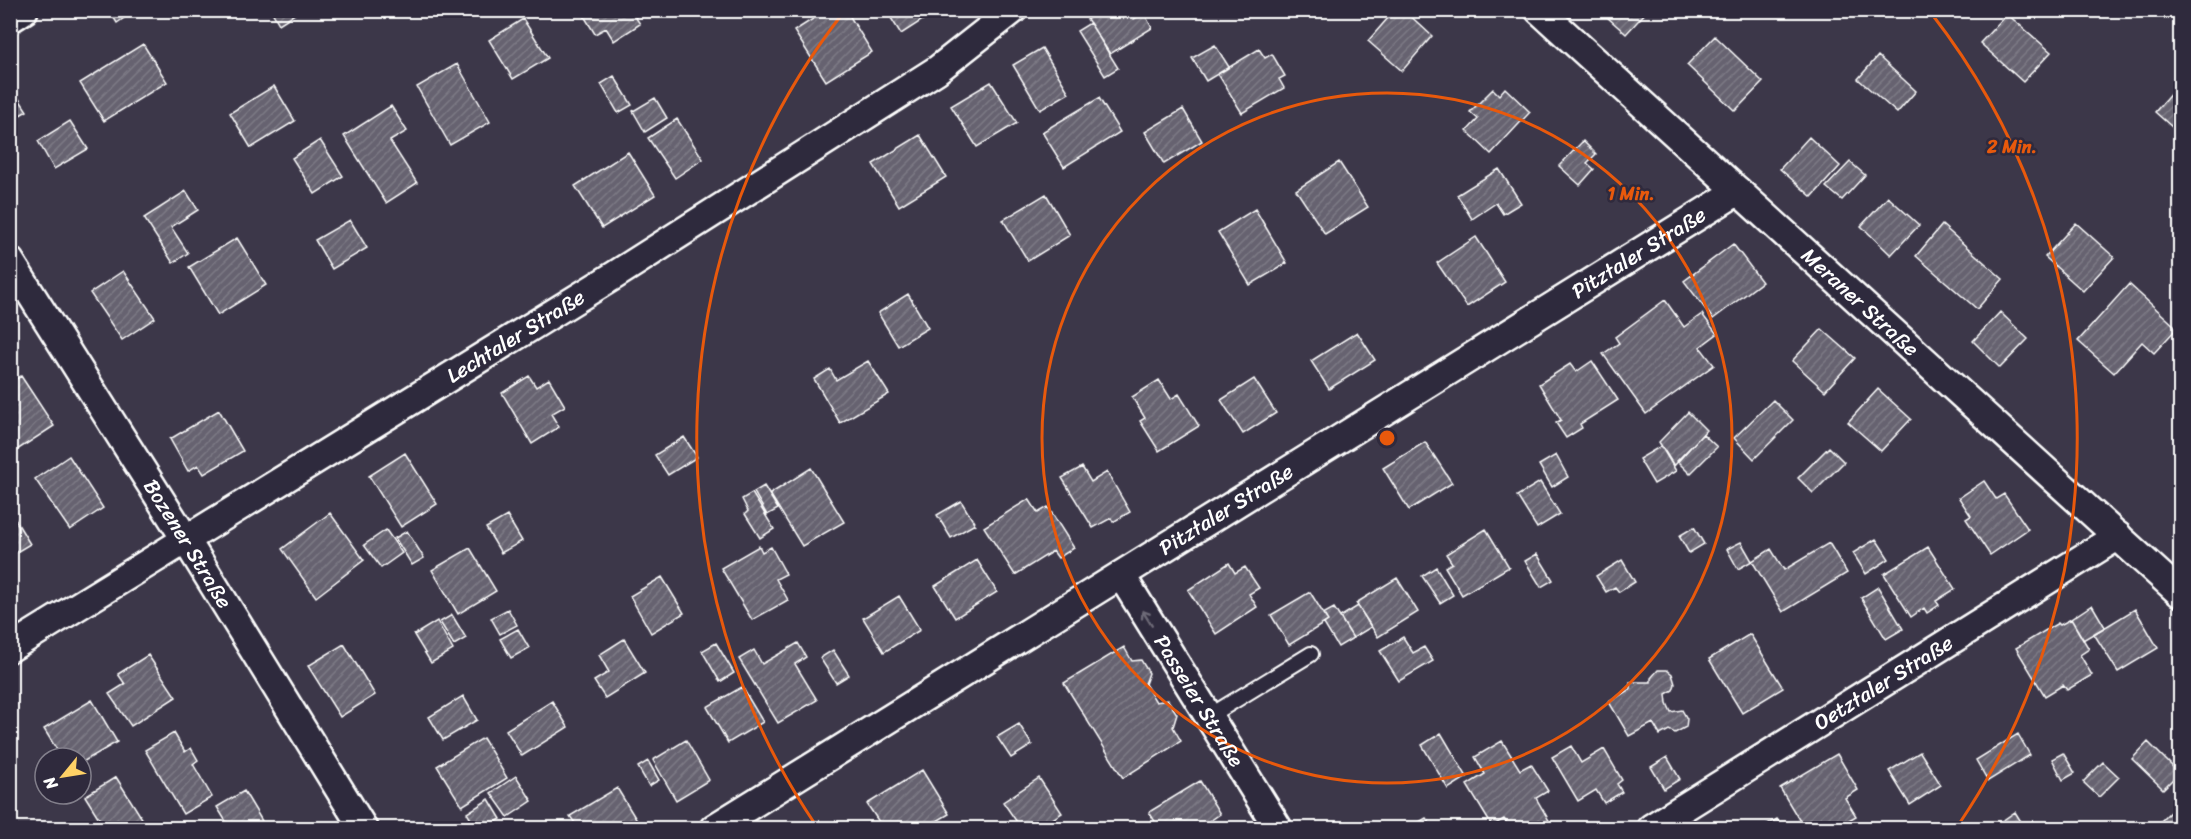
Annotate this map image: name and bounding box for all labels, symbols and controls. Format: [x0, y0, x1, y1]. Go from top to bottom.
text: 2 Min. [1986, 131, 2037, 163]
text: 1 Min. [1607, 178, 1655, 210]
street label: Pitztaler Straße [1564, 196, 1714, 309]
street label: Meraner Straße [1792, 238, 1928, 367]
street label: Lechtaler Straße [439, 279, 593, 394]
centre of rings [1377, 428, 1397, 448]
street label: Pitztaler Straße [1151, 453, 1301, 566]
street label: Bozener Straße [133, 471, 243, 616]
one-way arrow [1141, 610, 1153, 627]
street label: Oetztaler Straße [1806, 624, 1961, 741]
street label: Passeier Straße [1143, 627, 1255, 775]
north arrow [33, 746, 93, 806]
text: N [35, 770, 66, 796]

